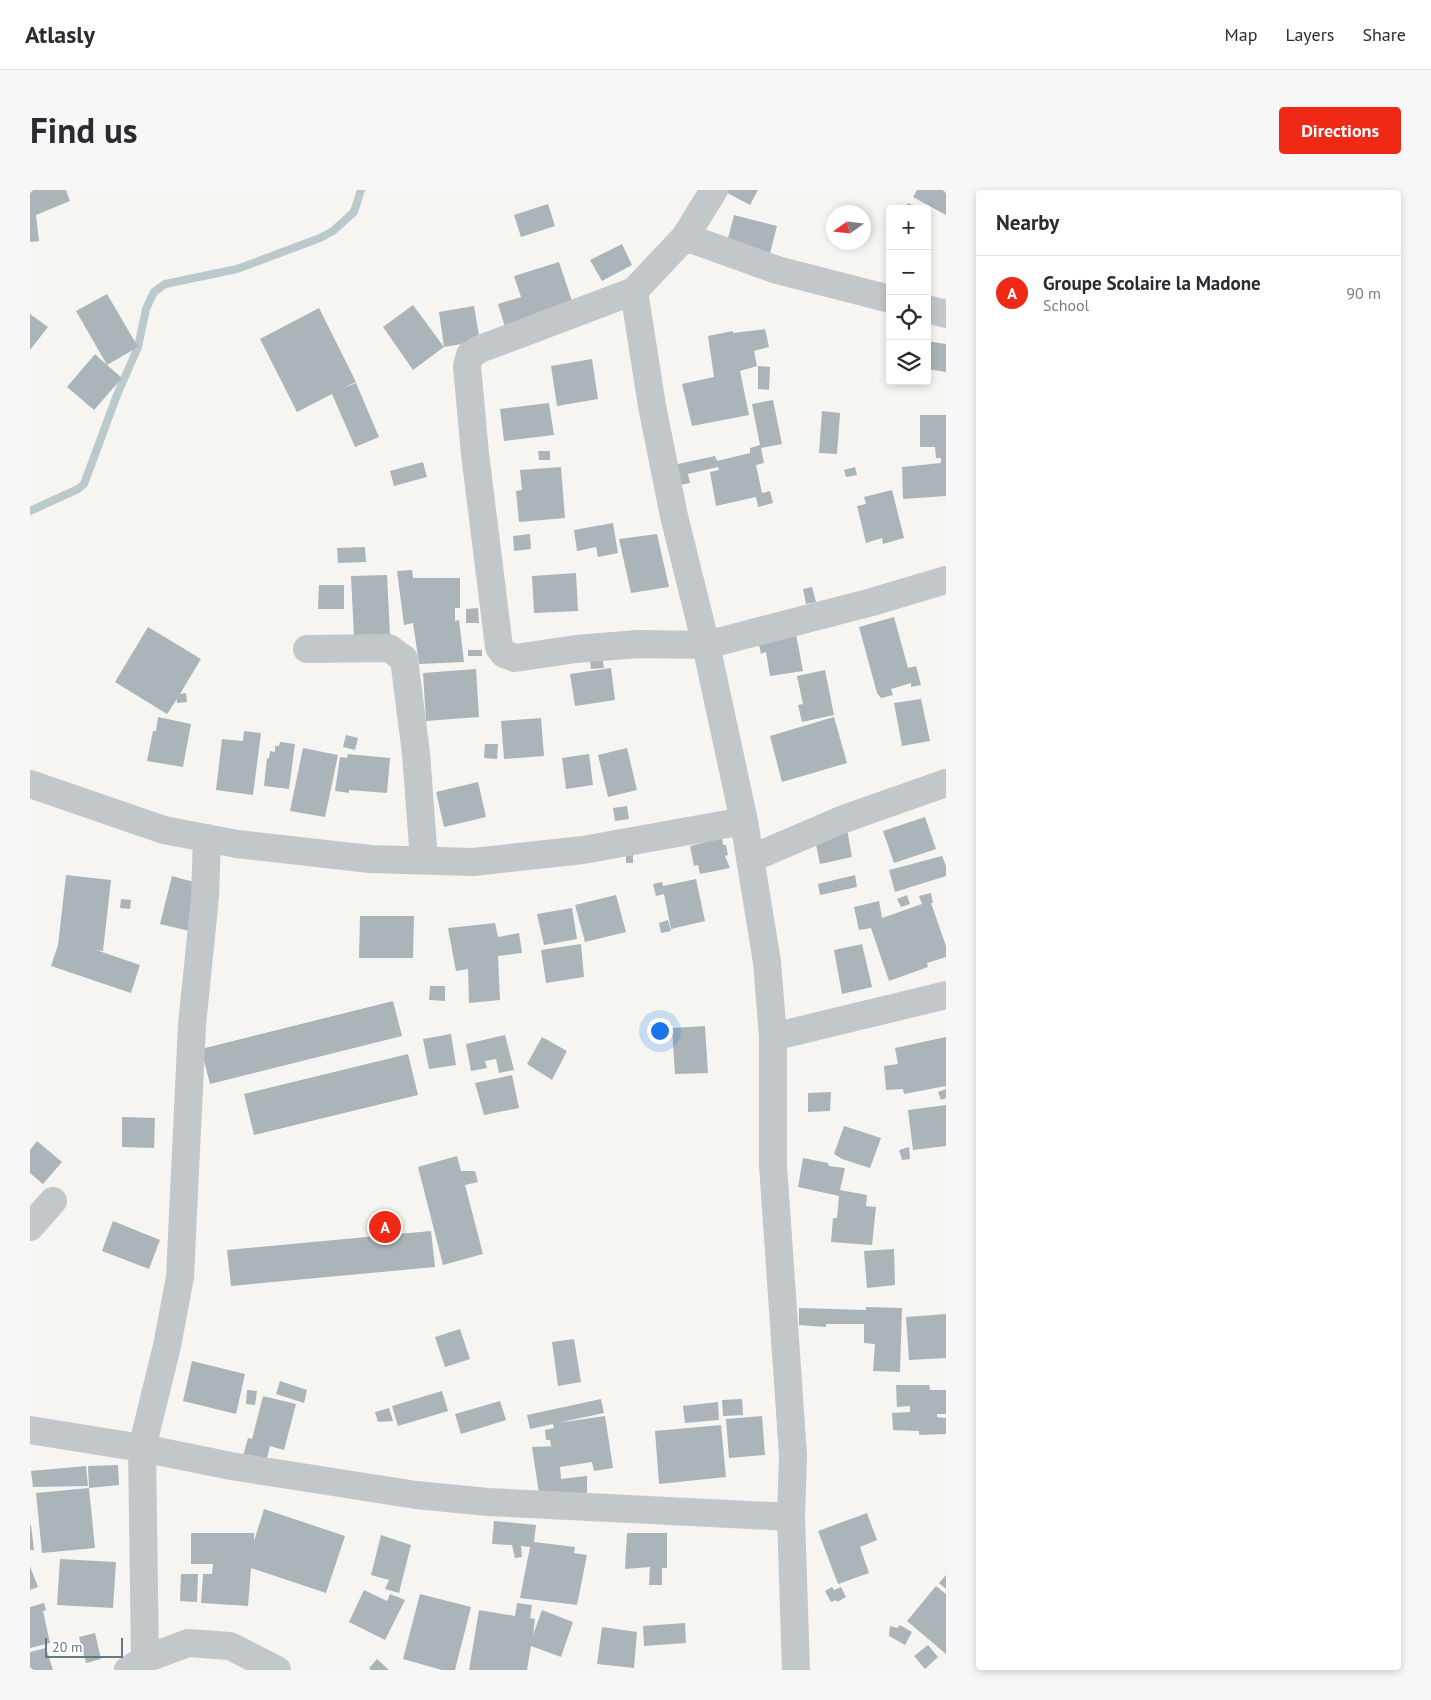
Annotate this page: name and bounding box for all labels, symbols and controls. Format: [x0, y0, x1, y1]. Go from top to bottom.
text: Atlasly [25, 19, 95, 50]
text: Map [1225, 23, 1257, 46]
text: Layers [1285, 23, 1334, 46]
text: Share [1362, 23, 1406, 46]
text: Find us [30, 107, 138, 153]
button: Directions [1279, 107, 1401, 154]
north arrow [826, 205, 871, 250]
map controls [886, 205, 931, 385]
button: + [886, 205, 931, 250]
text: Nearby [996, 209, 1059, 236]
button: − [886, 250, 931, 295]
text: Groupe Scolaire la Madone [1043, 271, 1261, 295]
text: A [1007, 283, 1017, 303]
text: 90 m [1346, 283, 1381, 303]
button: locate [886, 295, 931, 340]
text: School [1043, 295, 1089, 315]
button: layers [886, 340, 931, 385]
your location [647, 1018, 673, 1044]
pin: A [369, 1208, 401, 1246]
scale bar [45, 1635, 122, 1658]
text: 20 m [52, 1638, 82, 1656]

